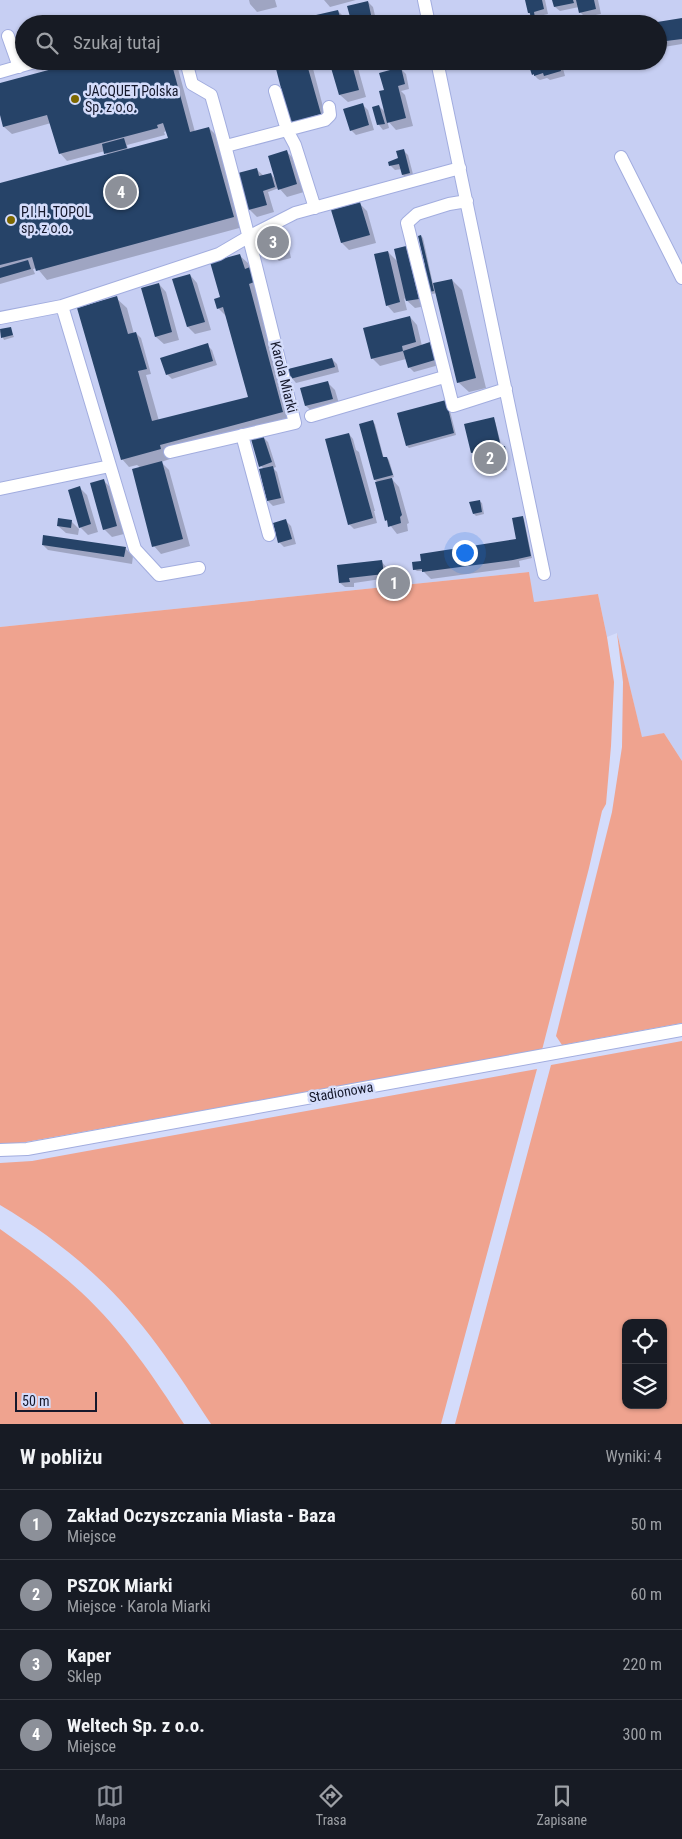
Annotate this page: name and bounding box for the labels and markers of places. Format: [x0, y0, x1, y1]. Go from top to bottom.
place label: JACQUET Polska Sp. z o.o. [85, 83, 178, 115]
marker: JACQUET Polska Sp. z o.o. [69, 93, 81, 105]
pin: 4 [105, 173, 137, 211]
place label: P.I.H. TOPOL sp. z o.o. [21, 204, 91, 236]
marker: P.I.H. TOPOL sp. z o.o. [5, 214, 17, 226]
pin: 3 [257, 223, 289, 261]
pin: 2 [474, 439, 506, 477]
pin: 1 [378, 564, 410, 602]

